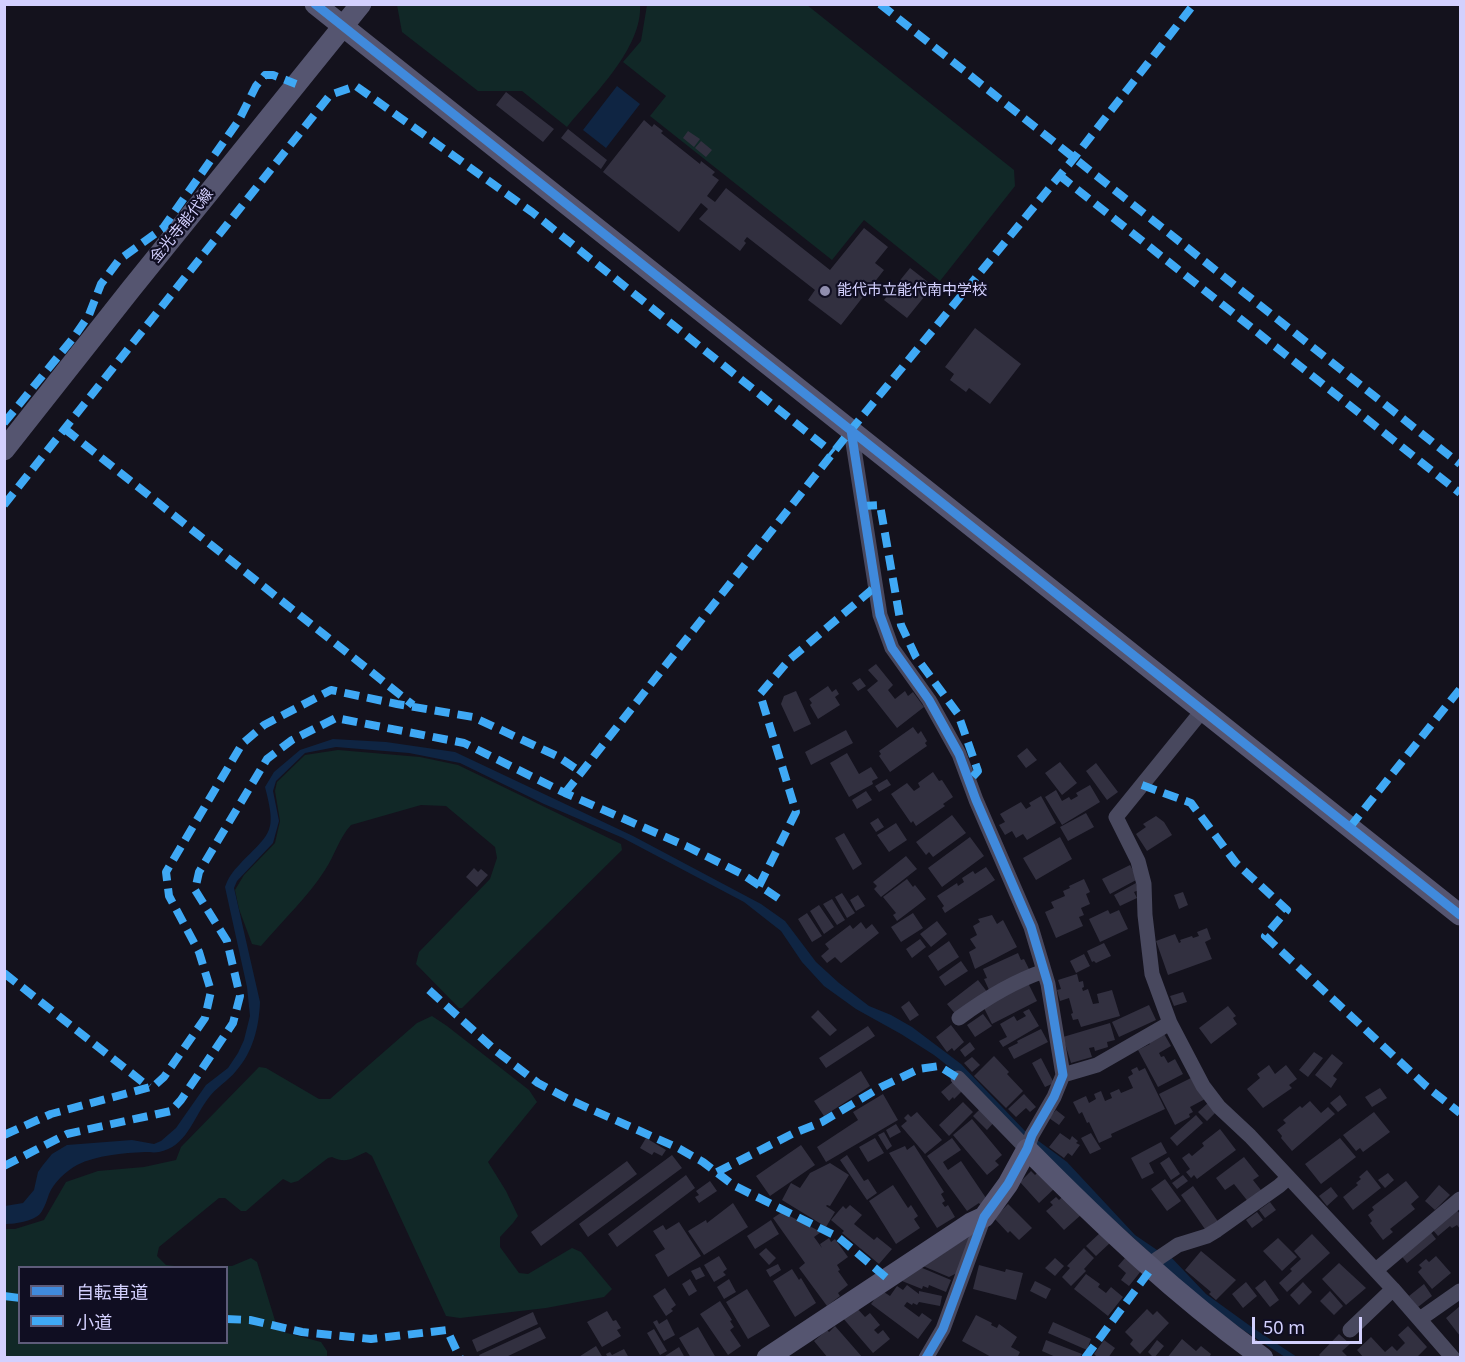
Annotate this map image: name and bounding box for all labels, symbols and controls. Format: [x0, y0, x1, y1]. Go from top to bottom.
street label: 金光寺能代線 [147, 185, 217, 267]
place label: 能代市立能代南中学校 [837, 282, 987, 300]
marker: 能代市立能代南中学校 [818, 284, 832, 298]
legend [18, 1266, 228, 1344]
text: 自転車道 [76, 1280, 148, 1304]
scale bar [1255, 1305, 1364, 1343]
text: 小道 [76, 1310, 112, 1334]
text: 50 m [1263, 1315, 1305, 1339]

